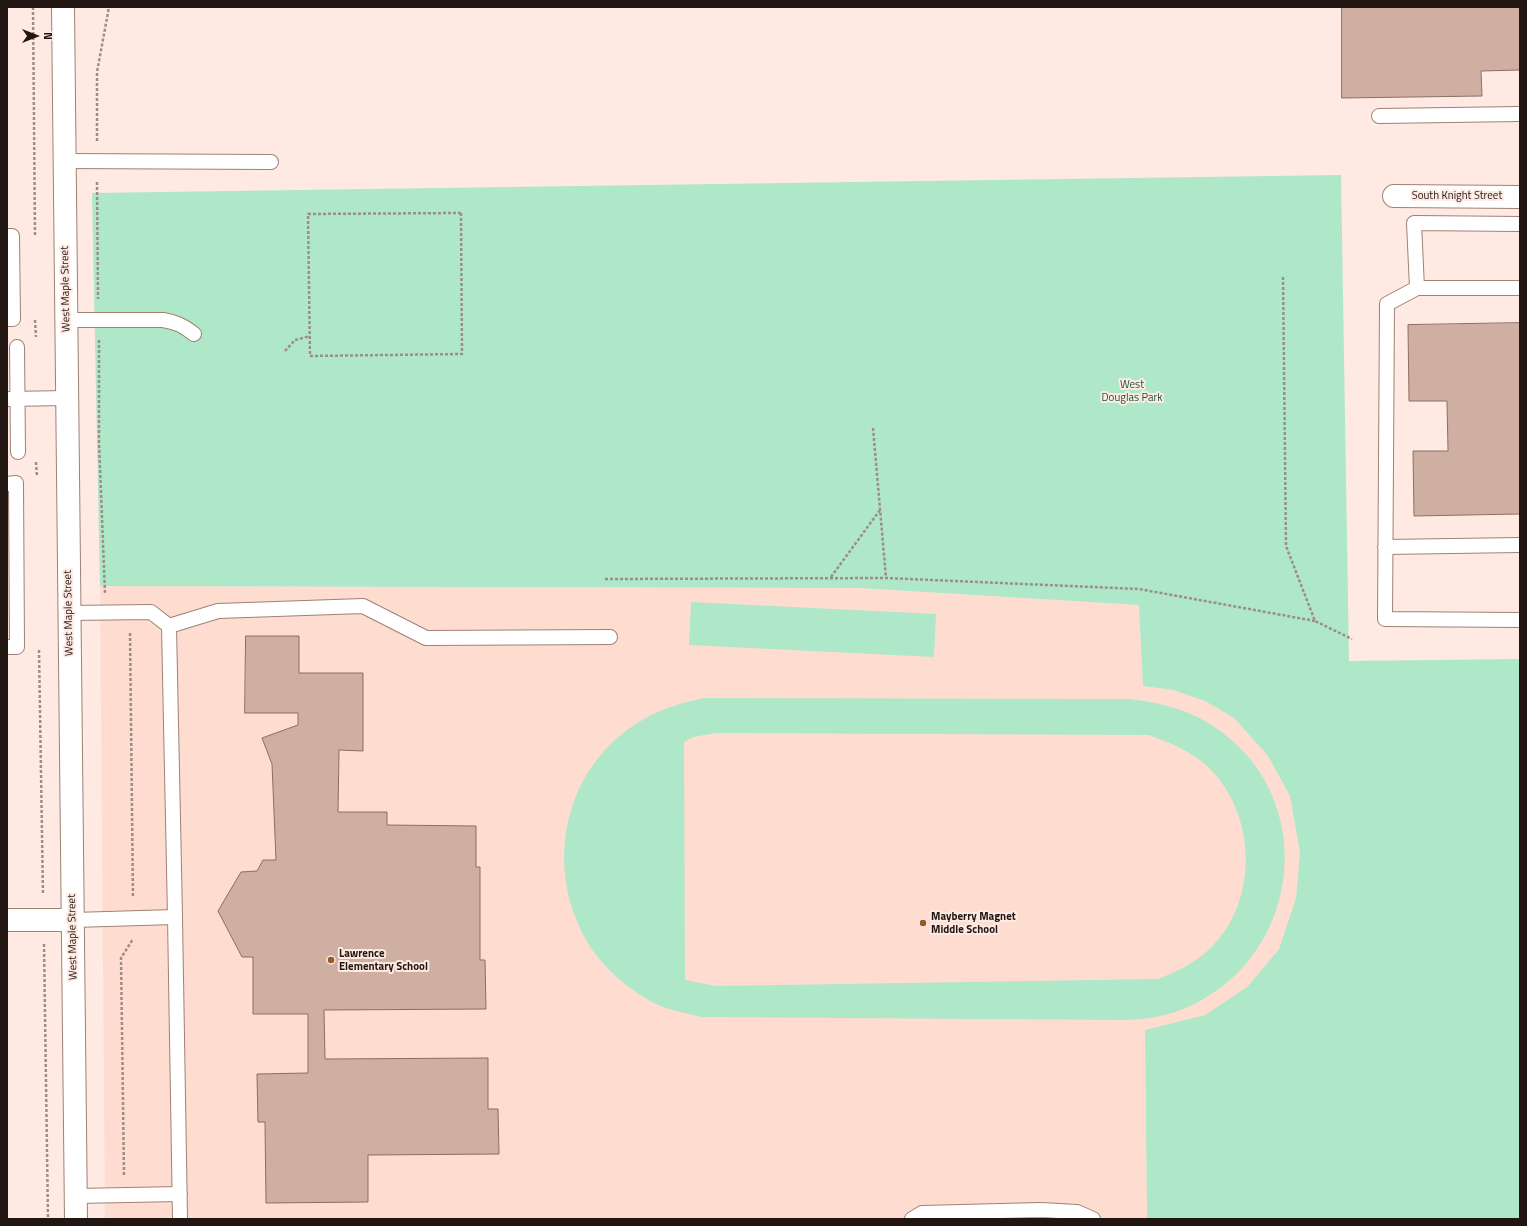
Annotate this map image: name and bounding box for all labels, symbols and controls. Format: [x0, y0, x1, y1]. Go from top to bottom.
north arrow [16, 16, 56, 56]
text: N [40, 32, 56, 40]
street label: South Knight Street [1412, 189, 1502, 203]
street label: West Maple Street [59, 246, 73, 332]
park label: West Douglas Park [1101, 378, 1163, 404]
street label: West Maple Street [62, 570, 76, 656]
street label: West Maple Street [66, 894, 80, 980]
place label: Mayberry Magnet Middle School [931, 910, 1016, 936]
marker: Mayberry Magnet Middle School [918, 918, 928, 928]
place label: Lawrence Elementary School [339, 947, 428, 973]
marker: Lawrence Elementary School [326, 955, 336, 965]

